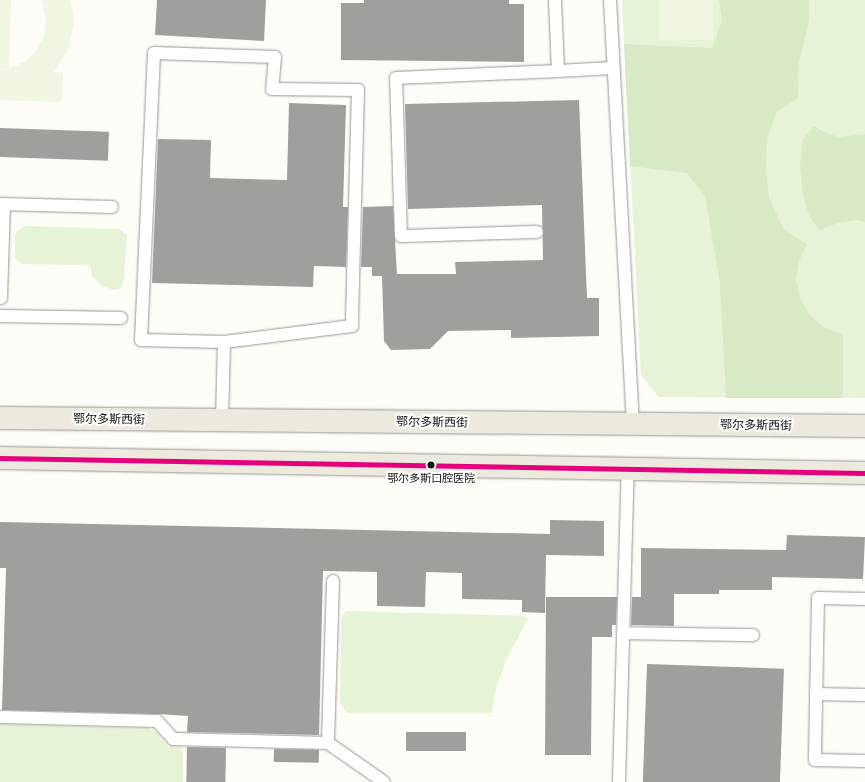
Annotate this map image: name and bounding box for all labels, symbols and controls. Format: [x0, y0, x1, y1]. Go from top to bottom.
street label: 鄂尔多斯西街 [73, 411, 145, 427]
street label: 鄂尔多斯西街 [396, 414, 468, 430]
street label: 鄂尔多斯西街 [720, 417, 792, 433]
marker: 鄂尔多斯口腔医院 [426, 460, 436, 470]
place label: 鄂尔多斯口腔医院 [387, 470, 475, 484]

